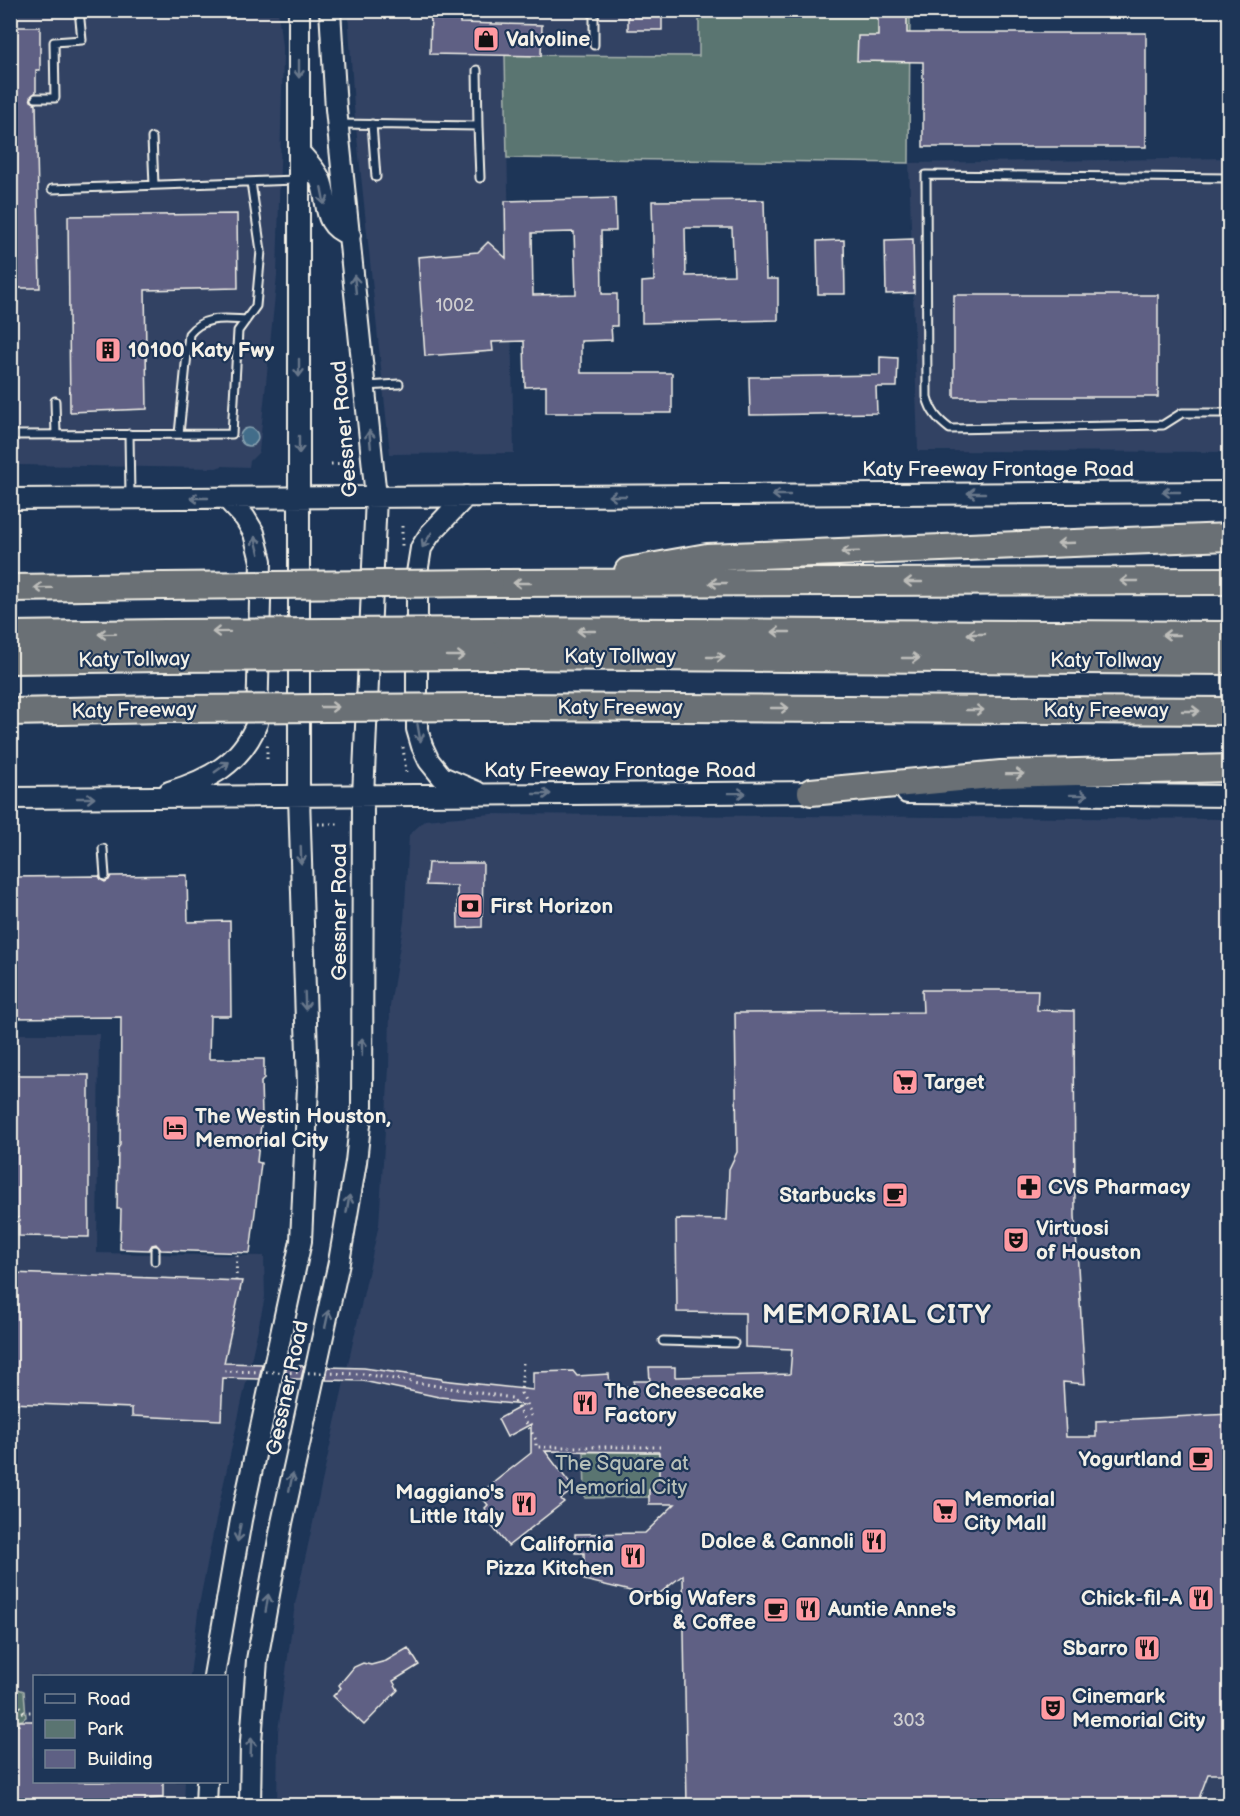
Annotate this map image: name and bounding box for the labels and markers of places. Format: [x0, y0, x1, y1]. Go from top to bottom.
shop icon: Valvoline [471, 24, 501, 54]
place label: Valvoline [506, 27, 590, 52]
building icon: 10100 Katy Fwy [93, 335, 123, 365]
place label: 10100 Katy Fwy [128, 338, 275, 363]
bank icon: First Horizon [455, 891, 485, 921]
place label: First Horizon [490, 894, 613, 919]
supermarket icon: Target [890, 1067, 920, 1097]
place label: Target [924, 1070, 985, 1095]
place label: The Westin Houston, Memorial City [195, 1104, 391, 1153]
hotel icon: The Westin Houston, Memorial City [160, 1113, 190, 1143]
pharmacy icon: CVS Pharmacy [1014, 1172, 1044, 1202]
place label: CVS Pharmacy [1048, 1175, 1191, 1200]
cafe icon: Starbucks [880, 1180, 910, 1210]
place label: Starbucks [779, 1183, 876, 1208]
place label: Virtuosi of Houston [1036, 1216, 1141, 1265]
theatre icon: Virtuosi of Houston [1001, 1225, 1031, 1255]
place label: The Cheesecake Factory [604, 1379, 764, 1428]
restaurant icon: The Cheesecake Factory [570, 1388, 600, 1418]
cafe icon: Yogurtland [1186, 1444, 1216, 1474]
place label: Yogurtland [1078, 1447, 1182, 1472]
place label: Maggiano's Little Italy [395, 1480, 504, 1529]
place label: Memorial City Mall [964, 1487, 1055, 1536]
restaurant icon: Maggiano's Little Italy [509, 1489, 539, 1519]
supermarket icon: Memorial City Mall [930, 1496, 960, 1526]
restaurant icon: Dolce & Cannoli [859, 1526, 889, 1556]
place label: Dolce & Cannoli [701, 1529, 854, 1554]
place label: California Pizza Kitchen [485, 1532, 614, 1581]
restaurant icon: California Pizza Kitchen [618, 1541, 648, 1571]
restaurant icon: Chick-fil-A [1186, 1583, 1216, 1613]
place label: Orbig Wafers & Coffee [629, 1586, 756, 1635]
place label: Chick-fil-A [1081, 1586, 1182, 1611]
restaurant icon: Auntie Anne's [793, 1594, 823, 1624]
cafe icon: Orbig Wafers & Coffee [761, 1595, 791, 1625]
place label: Auntie Anne's [827, 1597, 956, 1622]
restaurant icon: Sbarro [1132, 1633, 1162, 1663]
place label: Sbarro [1063, 1636, 1128, 1661]
place label: Cinemark Memorial City [1072, 1684, 1206, 1733]
theatre icon: Cinemark Memorial City [1038, 1693, 1068, 1723]

